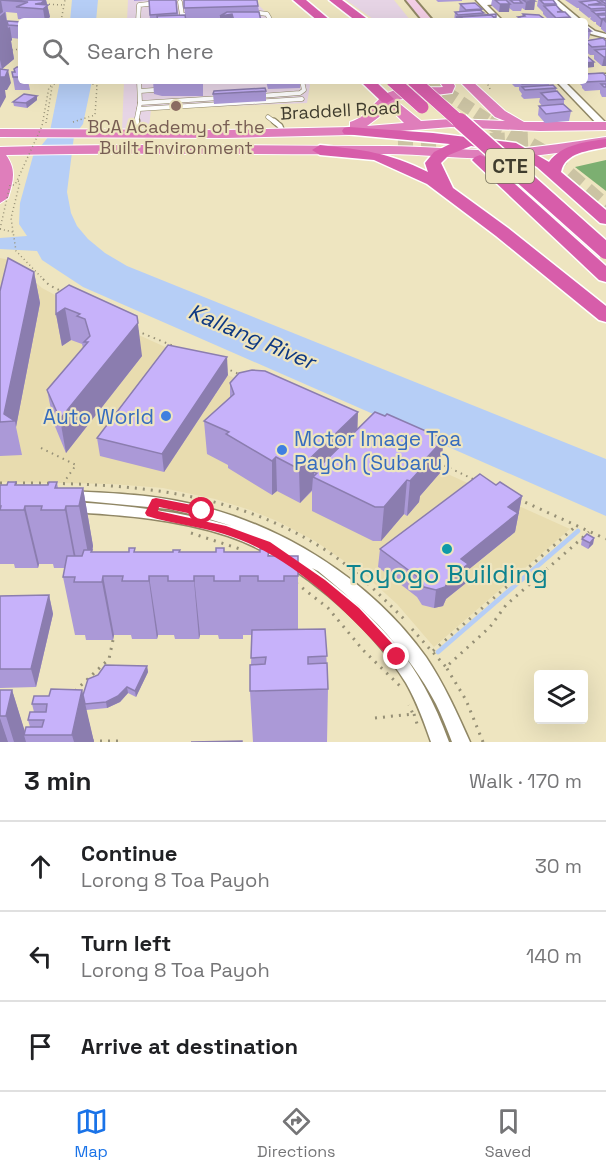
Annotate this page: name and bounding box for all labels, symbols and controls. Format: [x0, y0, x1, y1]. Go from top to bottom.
search box [18, 18, 588, 84]
icon: search [39, 35, 72, 68]
text: Search here [87, 37, 214, 65]
street label: Braddell Road [280, 95, 400, 125]
marker: BCA Academy of the Built Environment [169, 99, 183, 113]
place label: BCA Academy of the Built Environment [87, 115, 265, 159]
road number: CTE [486, 149, 534, 183]
water label: Kallang River [185, 297, 322, 376]
place label: Auto World [43, 403, 154, 430]
marker: Auto World [159, 409, 173, 423]
place label: Motor Image Toa Payoh (Subaru) [294, 425, 461, 476]
marker: Motor Image Toa Payoh (Subaru) [275, 443, 289, 457]
route start [188, 497, 214, 523]
marker: Toyogo Building [440, 542, 454, 556]
place label: Toyogo Building [346, 557, 548, 591]
route end [383, 643, 409, 669]
map controls [534, 670, 588, 724]
button: layers [534, 670, 588, 724]
text: 3 min [24, 764, 92, 798]
text: Walk · 170 m [469, 768, 582, 794]
text: Continue [81, 839, 177, 867]
icon: ahead [24, 850, 57, 883]
text: 30 m [535, 853, 582, 879]
text: Lorong 8 Toa Payoh [81, 867, 270, 893]
text: Turn left [81, 929, 171, 957]
icon: left [24, 940, 57, 973]
text: 140 m [526, 943, 582, 969]
text: Lorong 8 Toa Payoh [81, 957, 270, 983]
icon: arrive [24, 1030, 57, 1063]
text: Arrive at destination [81, 1032, 298, 1060]
tab: Map [75, 1105, 108, 1162]
tab: Directions [257, 1105, 336, 1162]
tab: Saved [485, 1105, 531, 1162]

